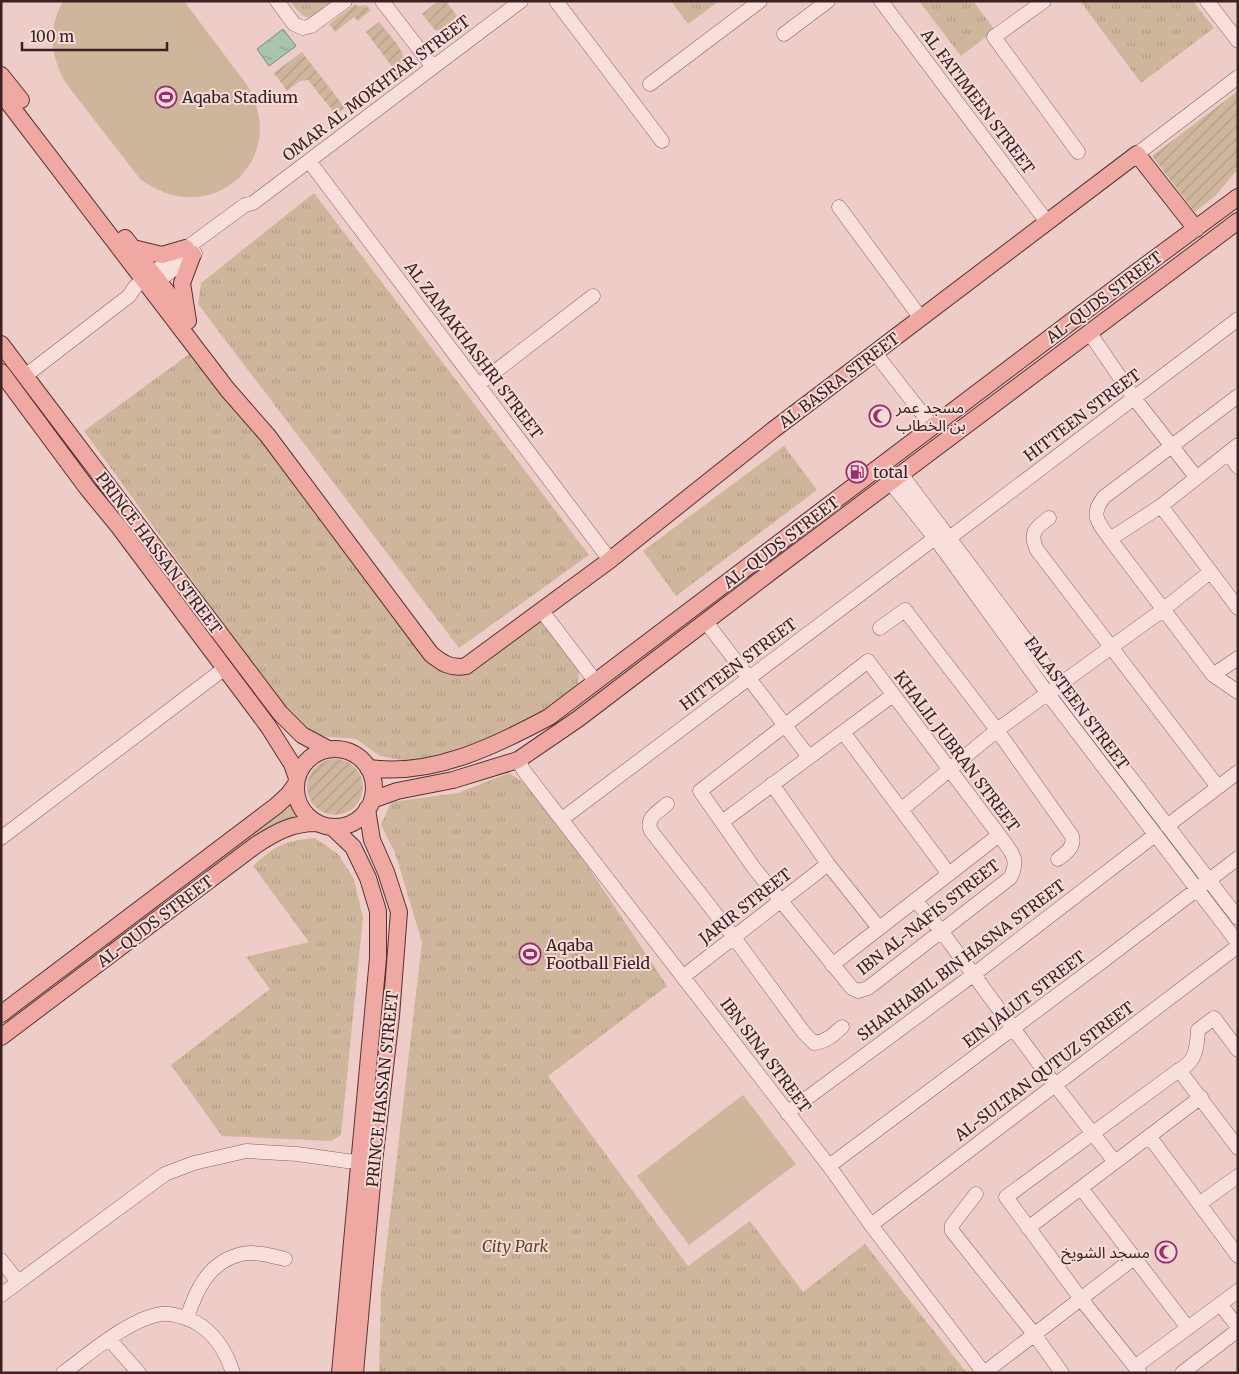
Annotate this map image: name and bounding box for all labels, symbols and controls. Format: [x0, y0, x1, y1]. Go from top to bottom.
street label: OMAR AL MOKHTAR STREET [278, 11, 474, 165]
scale bar [22, 20, 168, 52]
street label: AL FATIMEEN STREET [916, 24, 1039, 177]
text: 100 m [30, 27, 74, 46]
sports icon: Aqaba Stadium [154, 85, 178, 109]
place label: Aqaba Stadium [181, 87, 298, 107]
street label: AL-QUDS STREET [1041, 247, 1166, 348]
street label: AL ZAMAKHASHRI STREET [400, 257, 547, 443]
street label: AL BASRA STREET [774, 328, 903, 433]
street label: HITTEEN STREET [1020, 364, 1144, 466]
place label: مسجد عمر بن الخطاب [895, 397, 966, 435]
mosque icon: مسجد عمر بن الخطاب [868, 404, 892, 428]
fuel station icon: total [845, 460, 869, 484]
place label: total [873, 462, 908, 482]
street label: PRINCE HASSAN STREET [92, 468, 226, 638]
street label: AL-QUDS STREET [718, 492, 843, 593]
street label: HITTEEN STREET [676, 613, 800, 715]
street label: FALASTEEN STREET [1020, 633, 1134, 773]
street label: KHALIL JUBRAN STREET [890, 667, 1024, 835]
street label: IBN AL-NAFIS STREET [853, 855, 1003, 979]
street label: JARIR STREET [694, 864, 795, 949]
street label: AL-QUDS STREET [92, 871, 217, 972]
street label: SHARHABIL BIN HASNA STREET [853, 875, 1069, 1045]
place label: Aqaba Football Field [545, 935, 650, 973]
sports icon: Aqaba Football Field [518, 942, 542, 966]
street label: EIN JALUT STREET [959, 946, 1089, 1052]
street label: PRINCE HASSAN STREET [362, 990, 402, 1188]
street label: IBN SINA STREET [716, 994, 816, 1116]
street label: AL-SULTAN QUTUZ STREET [950, 997, 1138, 1146]
park label: City Park [482, 1236, 548, 1256]
mosque icon: مسجد الشويخ [1154, 1240, 1178, 1264]
place label: مسجد الشويخ [1061, 1242, 1150, 1265]

